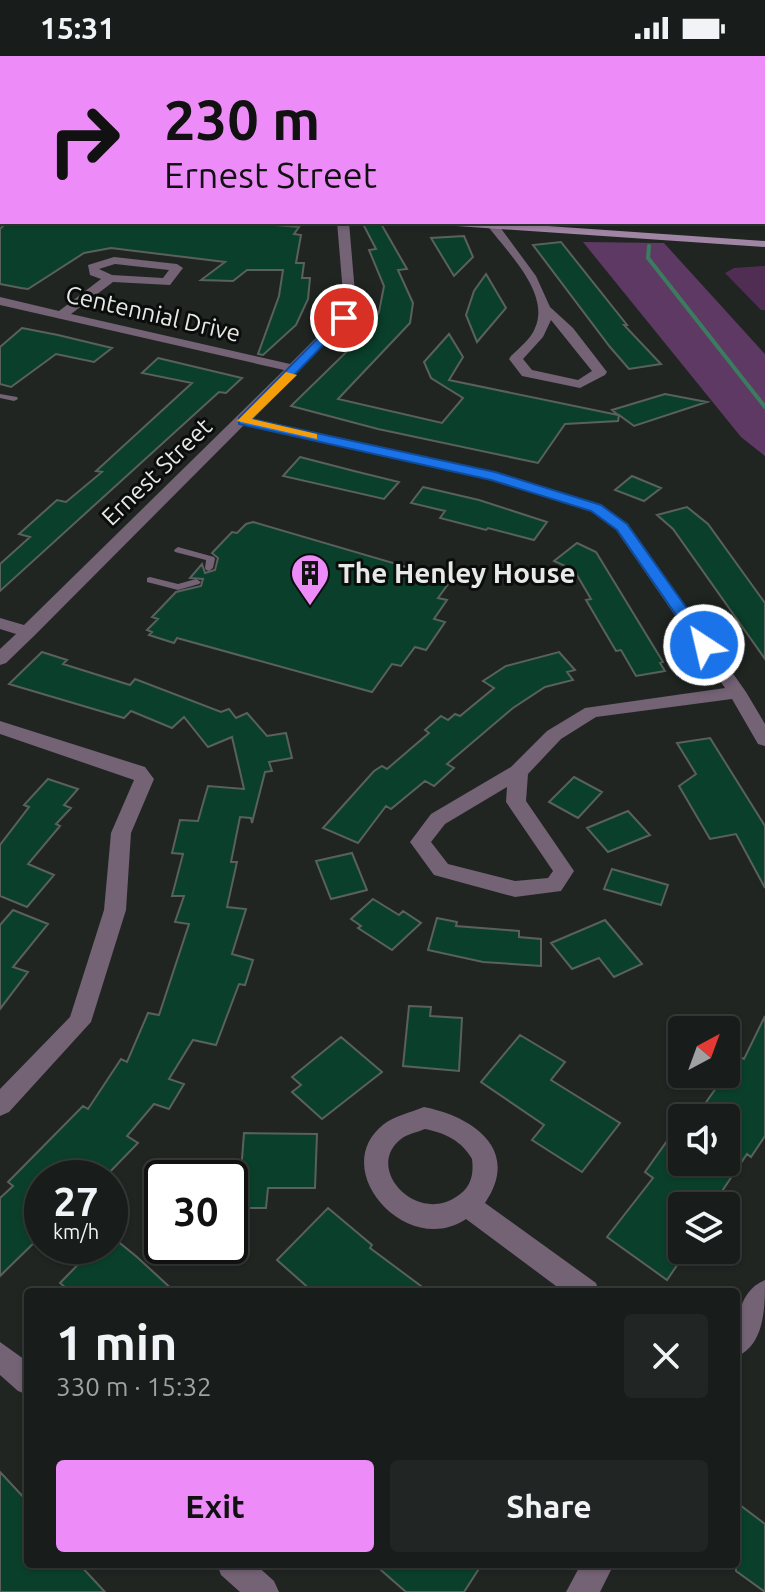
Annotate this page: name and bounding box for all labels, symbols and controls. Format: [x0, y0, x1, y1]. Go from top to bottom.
text: 15:31 [40, 11, 115, 45]
icon: right [32, 88, 136, 192]
text: 230 m [164, 88, 320, 151]
text: Ernest Street [164, 154, 377, 195]
street label: Centennial Drive [63, 280, 243, 347]
pin [310, 284, 378, 352]
icon: arrive [322, 296, 366, 340]
street label: Ernest Street [96, 412, 217, 531]
building icon: The Henley House [289, 552, 331, 607]
place label: The Henley House [338, 557, 576, 588]
position arrow [662, 603, 746, 687]
north arrow [668, 1016, 740, 1088]
map controls [668, 1016, 740, 1264]
button: sound [668, 1104, 740, 1176]
speed limit sign: 30 [144, 1160, 248, 1264]
text: 27 [53, 1179, 99, 1224]
button: layers [668, 1192, 740, 1264]
text: km/h [53, 1220, 99, 1243]
button: close [624, 1314, 708, 1398]
text: 1 min [56, 1315, 177, 1369]
text: 330 m · 15:32 [56, 1372, 212, 1401]
button: Exit [56, 1460, 374, 1552]
button: Share [390, 1460, 708, 1552]

